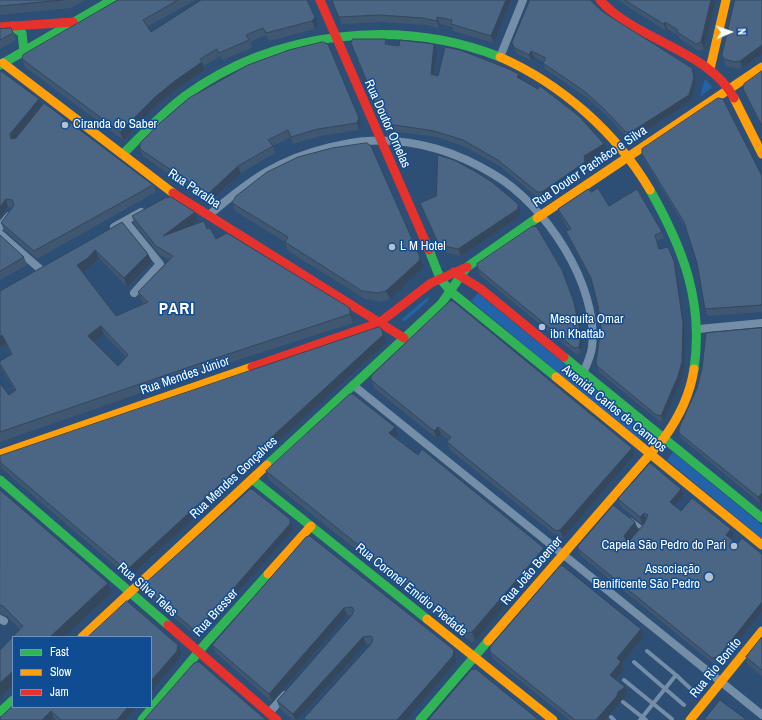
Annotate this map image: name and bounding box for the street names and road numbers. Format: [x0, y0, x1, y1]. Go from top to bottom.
street label: Rua Doutor Ornelas [361, 78, 413, 170]
street label: Rua Doutor Pachêco e Silva [530, 123, 650, 211]
street label: Rua Paraíba [165, 166, 223, 212]
street label: Rua Mendes Júnior [138, 353, 232, 399]
street label: Avenida Carlos de Campos [559, 362, 669, 456]
street label: Rua Mendes Gonçalves [187, 434, 281, 522]
street label: Rua João Boemer [498, 533, 566, 609]
street label: Rua Coronel Emídio Piedade [352, 540, 470, 640]
street label: Rua Silva Teles [114, 560, 180, 620]
street label: Rua Bresser [190, 586, 242, 640]
street label: Rua Rio Bonito [687, 635, 745, 701]

